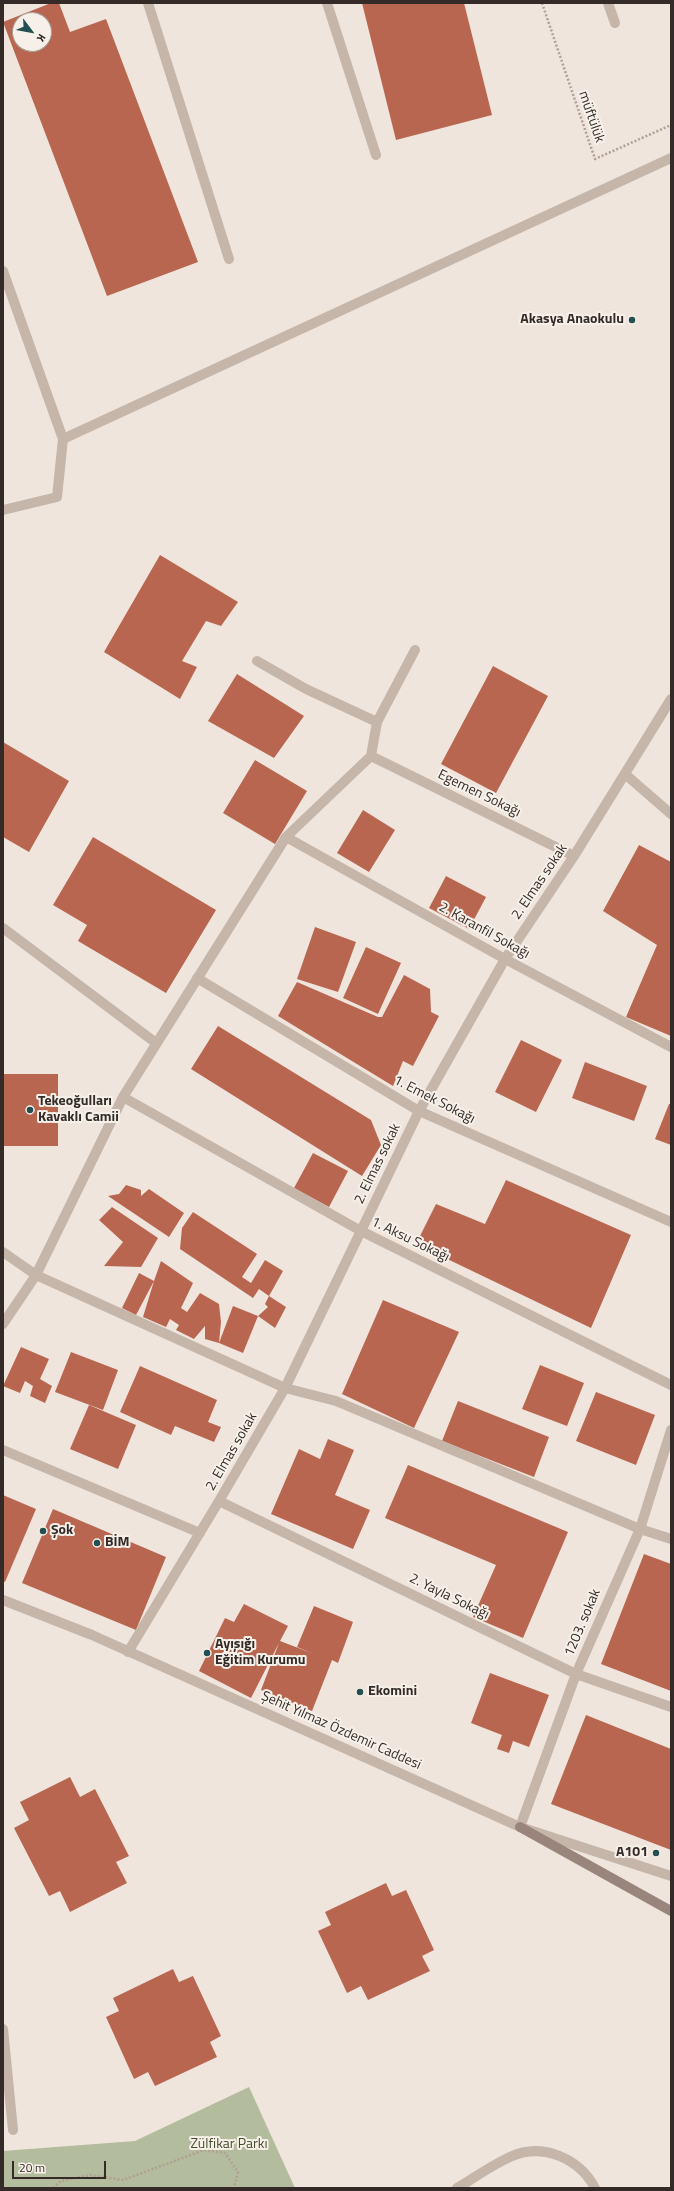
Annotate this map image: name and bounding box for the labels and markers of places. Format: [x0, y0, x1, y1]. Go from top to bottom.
place label: Akasya Anaokulu [520, 312, 624, 328]
marker: Akasya Anaokulu [627, 315, 637, 325]
place label: Tekeoğulları Kavaklı Camii [38, 1094, 119, 1126]
marker: Tekeoğulları Kavaklı Camii [25, 1105, 35, 1115]
place label: Şok [51, 1523, 73, 1539]
marker: Şok [38, 1526, 48, 1536]
place label: BİM [105, 1535, 130, 1551]
marker: BİM [92, 1538, 102, 1548]
place label: Ayışığı Eğitim Kurumu [215, 1637, 305, 1670]
marker: Ayışığı Eğitim Kurumu [202, 1648, 212, 1658]
place label: Ekomini [368, 1684, 417, 1700]
marker: Ekomini [355, 1687, 365, 1697]
place label: A101 [616, 1845, 648, 1861]
marker: A101 [651, 1848, 661, 1858]

